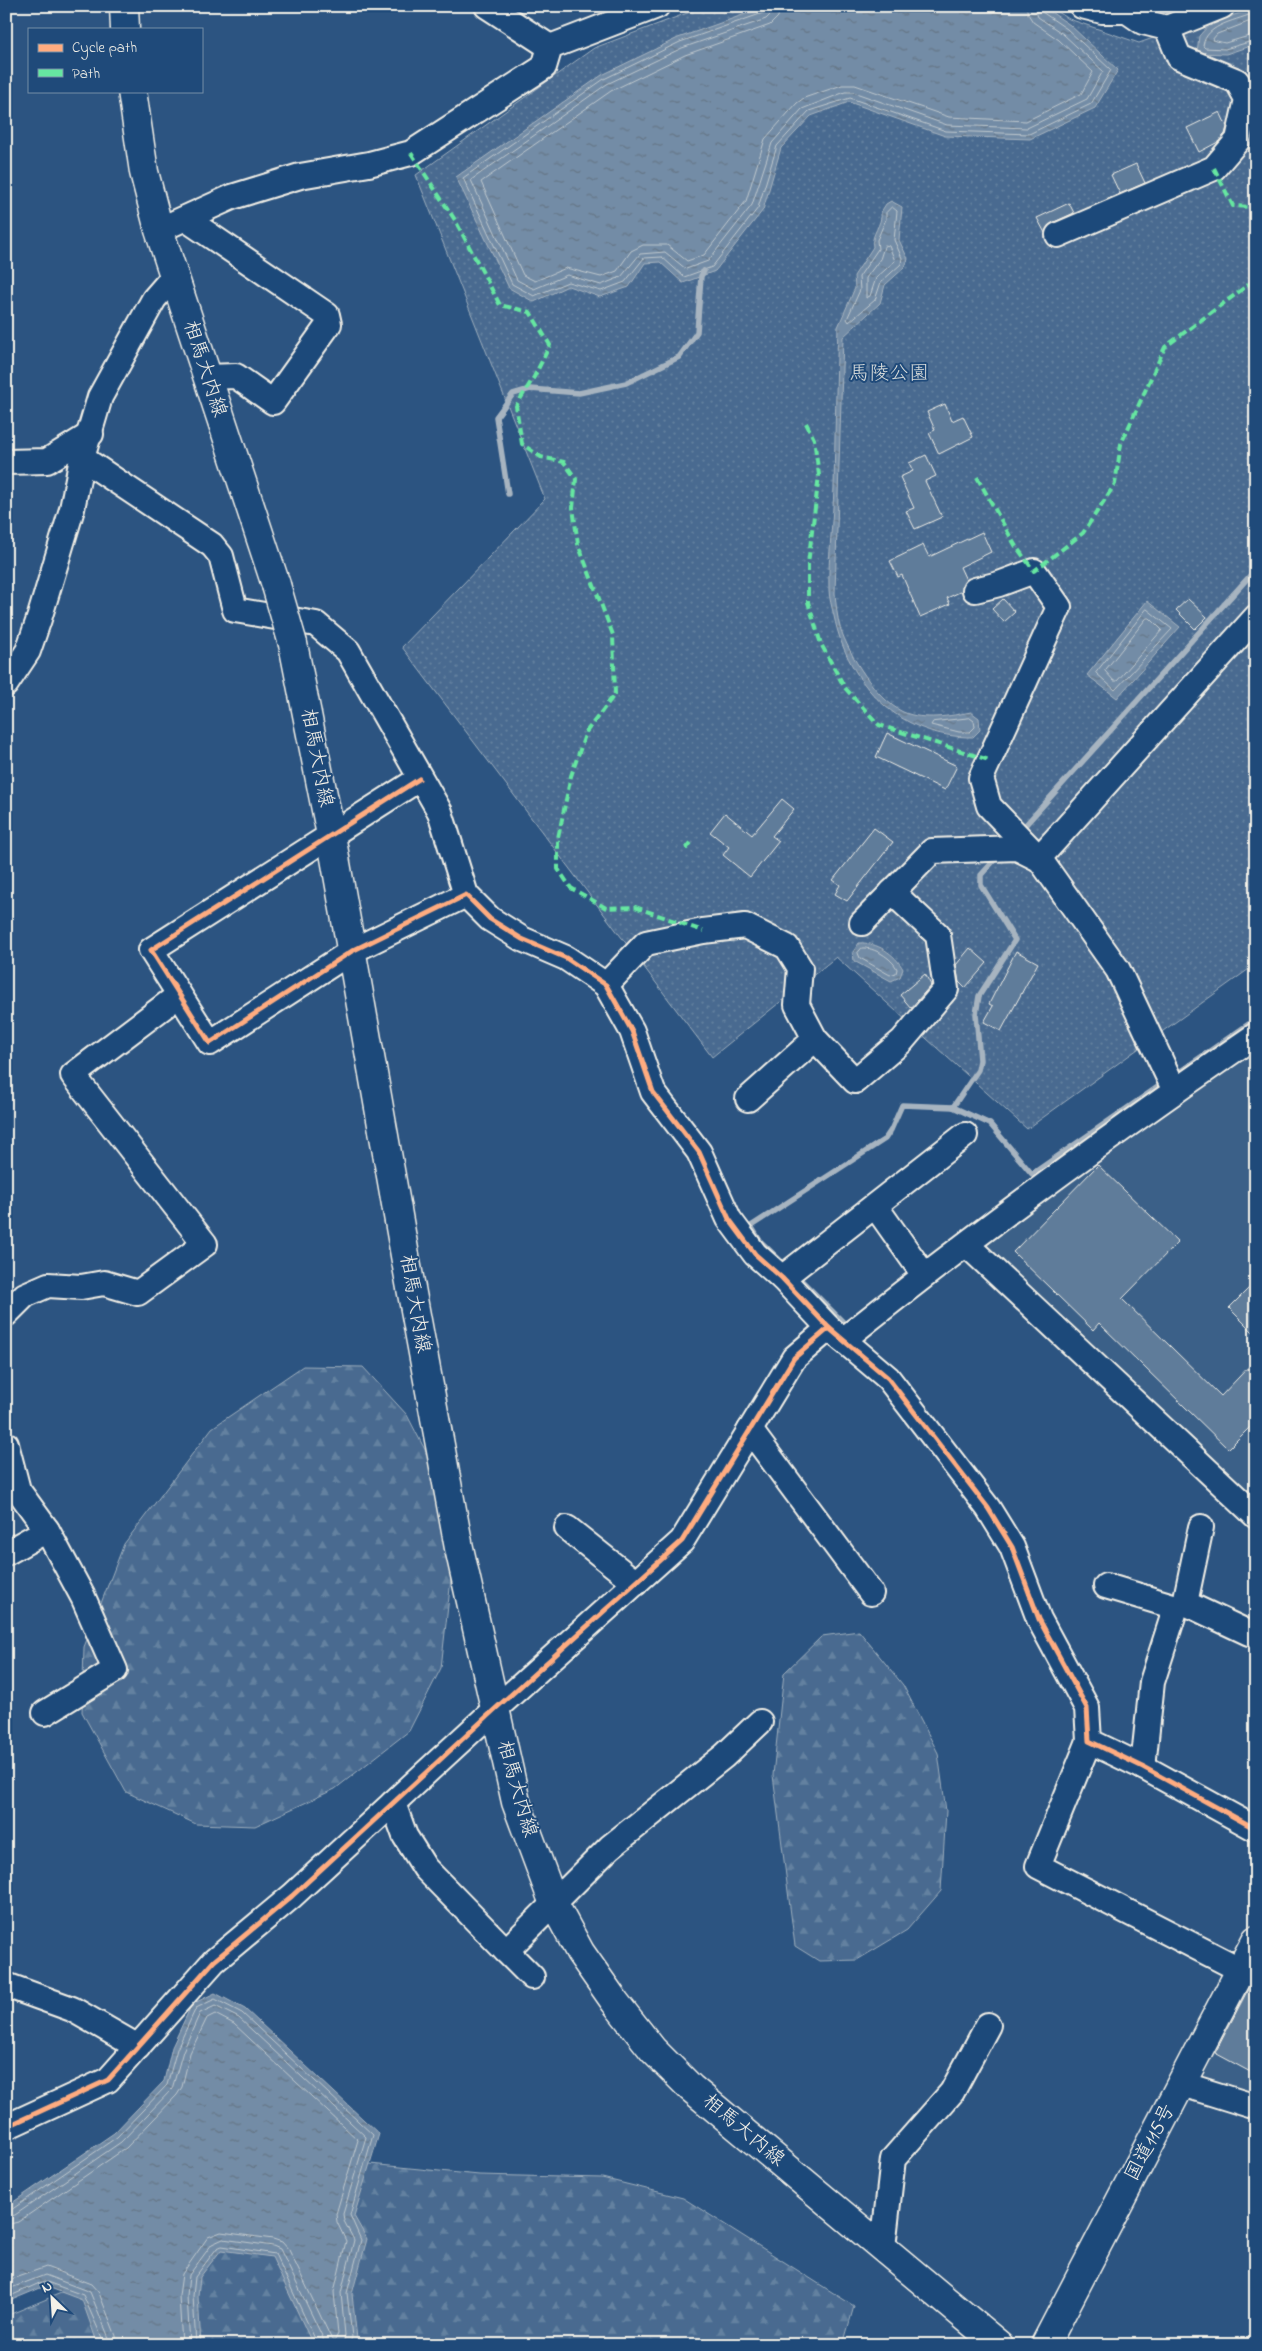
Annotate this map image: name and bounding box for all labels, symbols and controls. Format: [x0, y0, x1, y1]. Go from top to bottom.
legend [28, 28, 202, 92]
text: Cycle path [72, 37, 137, 60]
text: Path [72, 63, 100, 85]
street label: 相馬大内線 [175, 317, 233, 421]
park label: 馬陵公園 [849, 360, 929, 389]
street label: 相馬大内線 [292, 706, 340, 810]
street label: 相馬大内線 [391, 1252, 437, 1356]
street label: 相馬大内線 [488, 1737, 544, 1841]
street label: 相馬大内線 [695, 2088, 791, 2174]
street label: 国道115号 [1118, 2099, 1184, 2187]
north arrow [28, 2274, 78, 2324]
text: N [38, 2276, 56, 2299]

